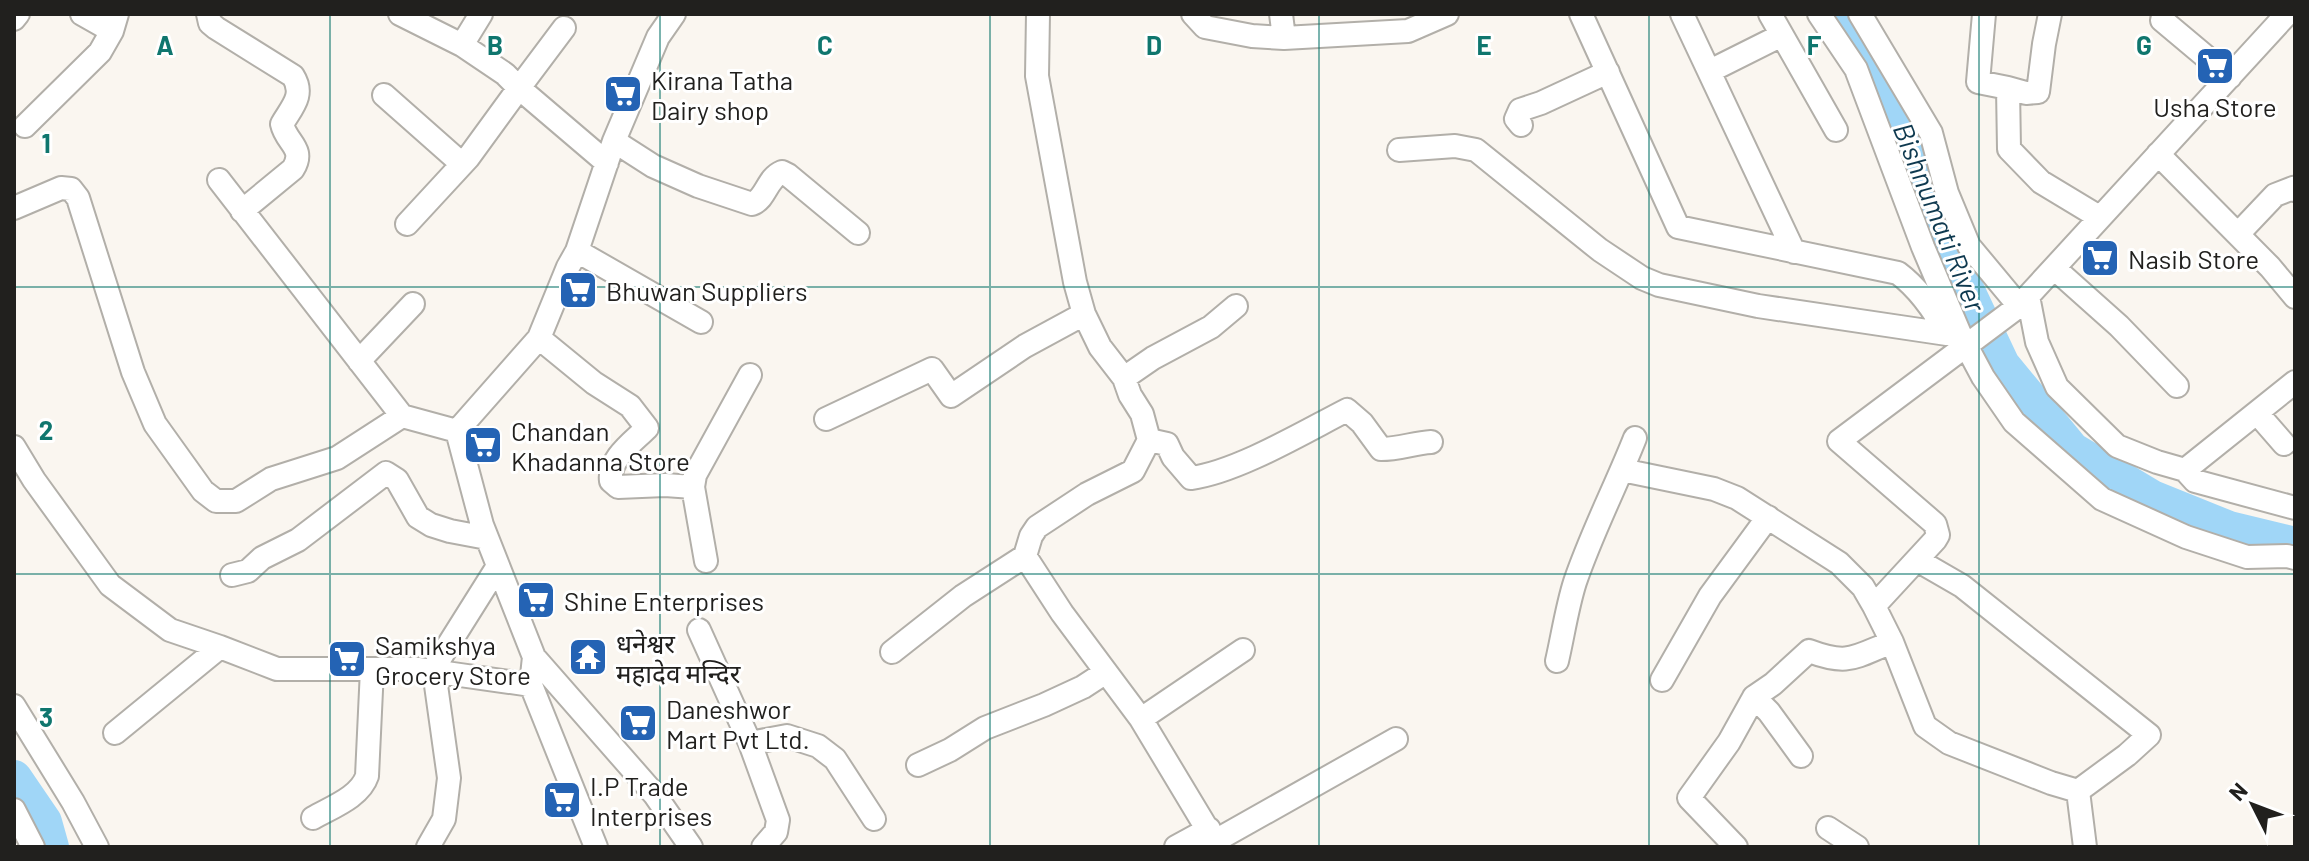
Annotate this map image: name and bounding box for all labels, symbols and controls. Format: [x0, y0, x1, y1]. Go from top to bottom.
text: A [156, 29, 174, 60]
text: B [487, 29, 503, 60]
text: C [817, 29, 833, 60]
text: D [1146, 29, 1162, 60]
text: E [1476, 29, 1492, 60]
text: F [1807, 29, 1822, 60]
text: G [2136, 29, 2152, 60]
supermarket icon: Usha Store [2194, 45, 2236, 87]
place label: Kirana Tatha Dairy shop [651, 64, 793, 125]
supermarket icon: Kirana Tatha Dairy shop [602, 73, 644, 115]
place label: Usha Store [2153, 91, 2277, 122]
water label: Bishnumati River [1887, 118, 1994, 317]
text: 1 [41, 127, 51, 158]
supermarket icon: Nasib Store [2079, 237, 2121, 279]
place label: Nasib Store [2128, 243, 2259, 274]
supermarket icon: Bhuwan Suppliers [557, 269, 599, 311]
place label: Bhuwan Suppliers [606, 275, 807, 306]
text: 2 [39, 414, 53, 445]
place label: Chandan Khadanna Store [511, 415, 690, 476]
supermarket icon: Chandan Khadanna Store [462, 424, 504, 466]
supermarket icon: Shine Enterprises [515, 579, 557, 621]
place label: Shine Enterprises [564, 585, 764, 616]
place label: धनेश्वर महादेव मन्दिर [616, 627, 742, 688]
place label: Samikshya Grocery Store [375, 629, 531, 690]
temple icon: धनेश्वर महादेव मन्दिर [567, 636, 609, 678]
supermarket icon: Samikshya Grocery Store [326, 638, 368, 680]
place label: Daneshwor Mart Pvt Ltd. [666, 693, 810, 754]
text: 3 [39, 701, 53, 732]
supermarket icon: Daneshwor Mart Pvt Ltd. [617, 702, 659, 744]
north arrow [2213, 765, 2293, 845]
place label: I.P Trade Interprises [590, 770, 712, 831]
text: N [2223, 777, 2252, 805]
supermarket icon: I.P Trade Interprises [541, 779, 583, 821]

